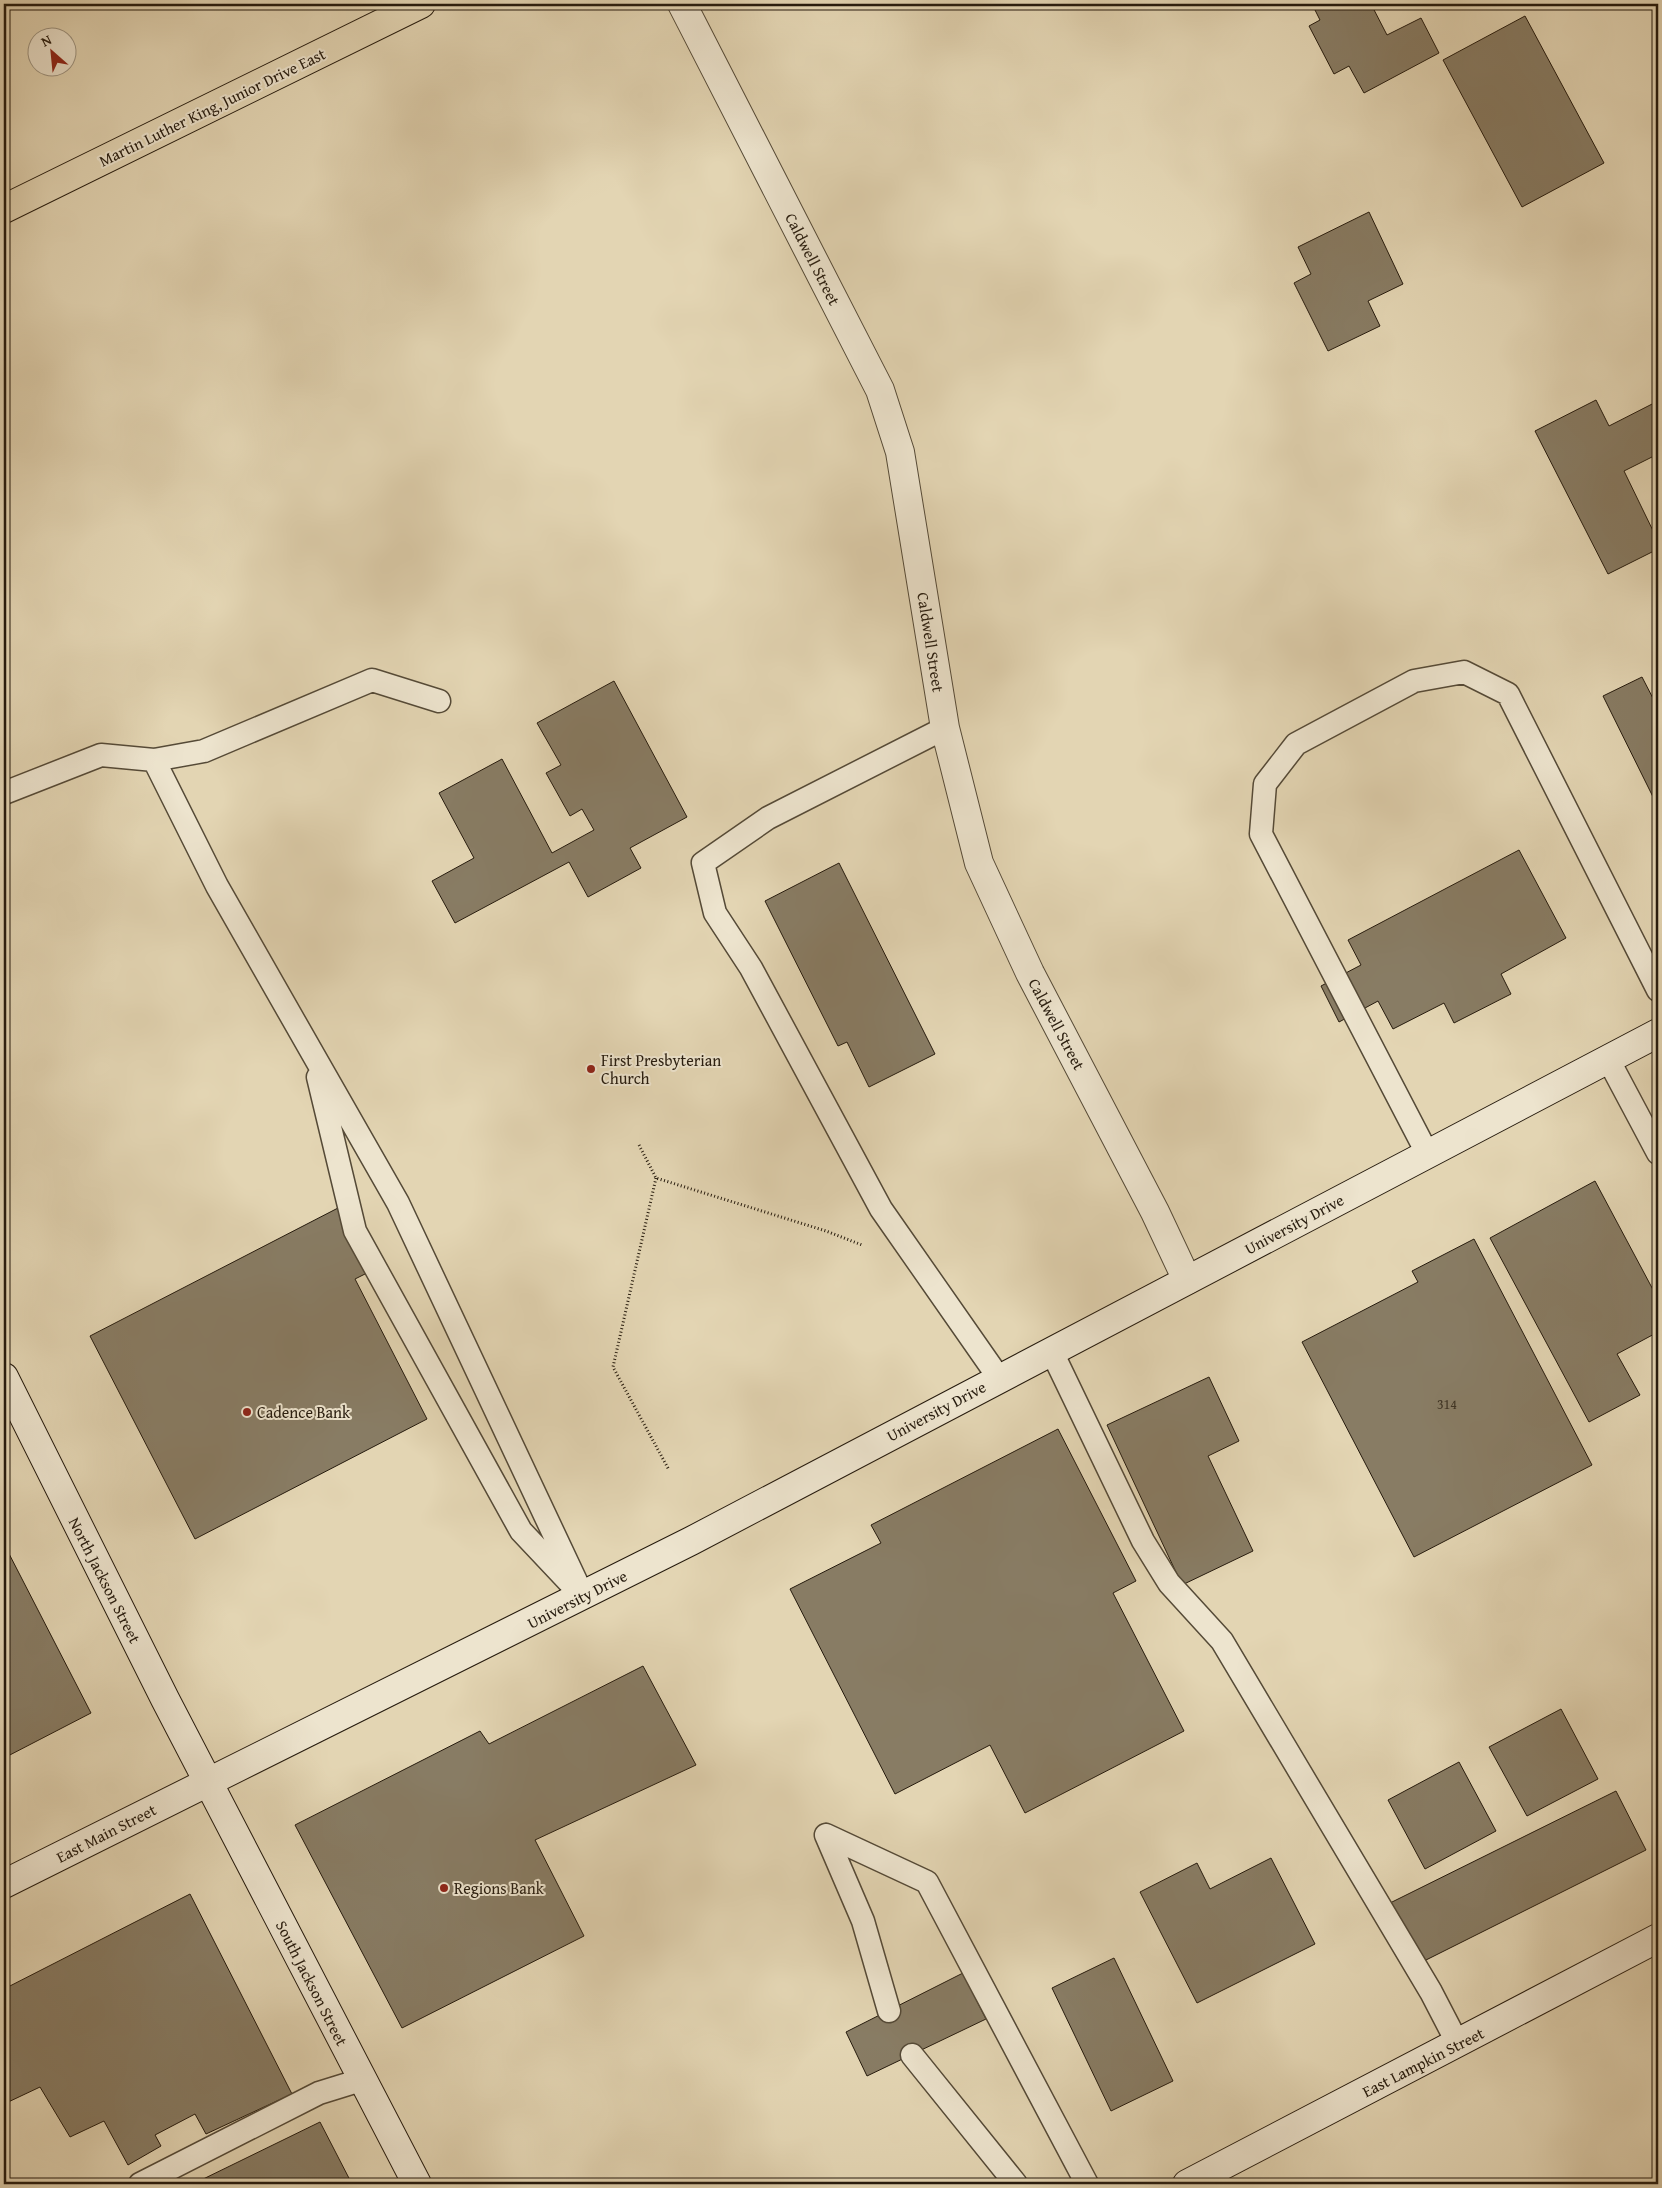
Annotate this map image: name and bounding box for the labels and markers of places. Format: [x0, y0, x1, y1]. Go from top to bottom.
place label: First Presbyterian Church [601, 1048, 721, 1090]
marker: First Presbyterian Church [585, 1063, 597, 1075]
place label: Cadence Bank [257, 1400, 351, 1424]
marker: Cadence Bank [241, 1406, 253, 1418]
place label: Regions Bank [454, 1876, 545, 1900]
marker: Regions Bank [438, 1882, 450, 1894]

